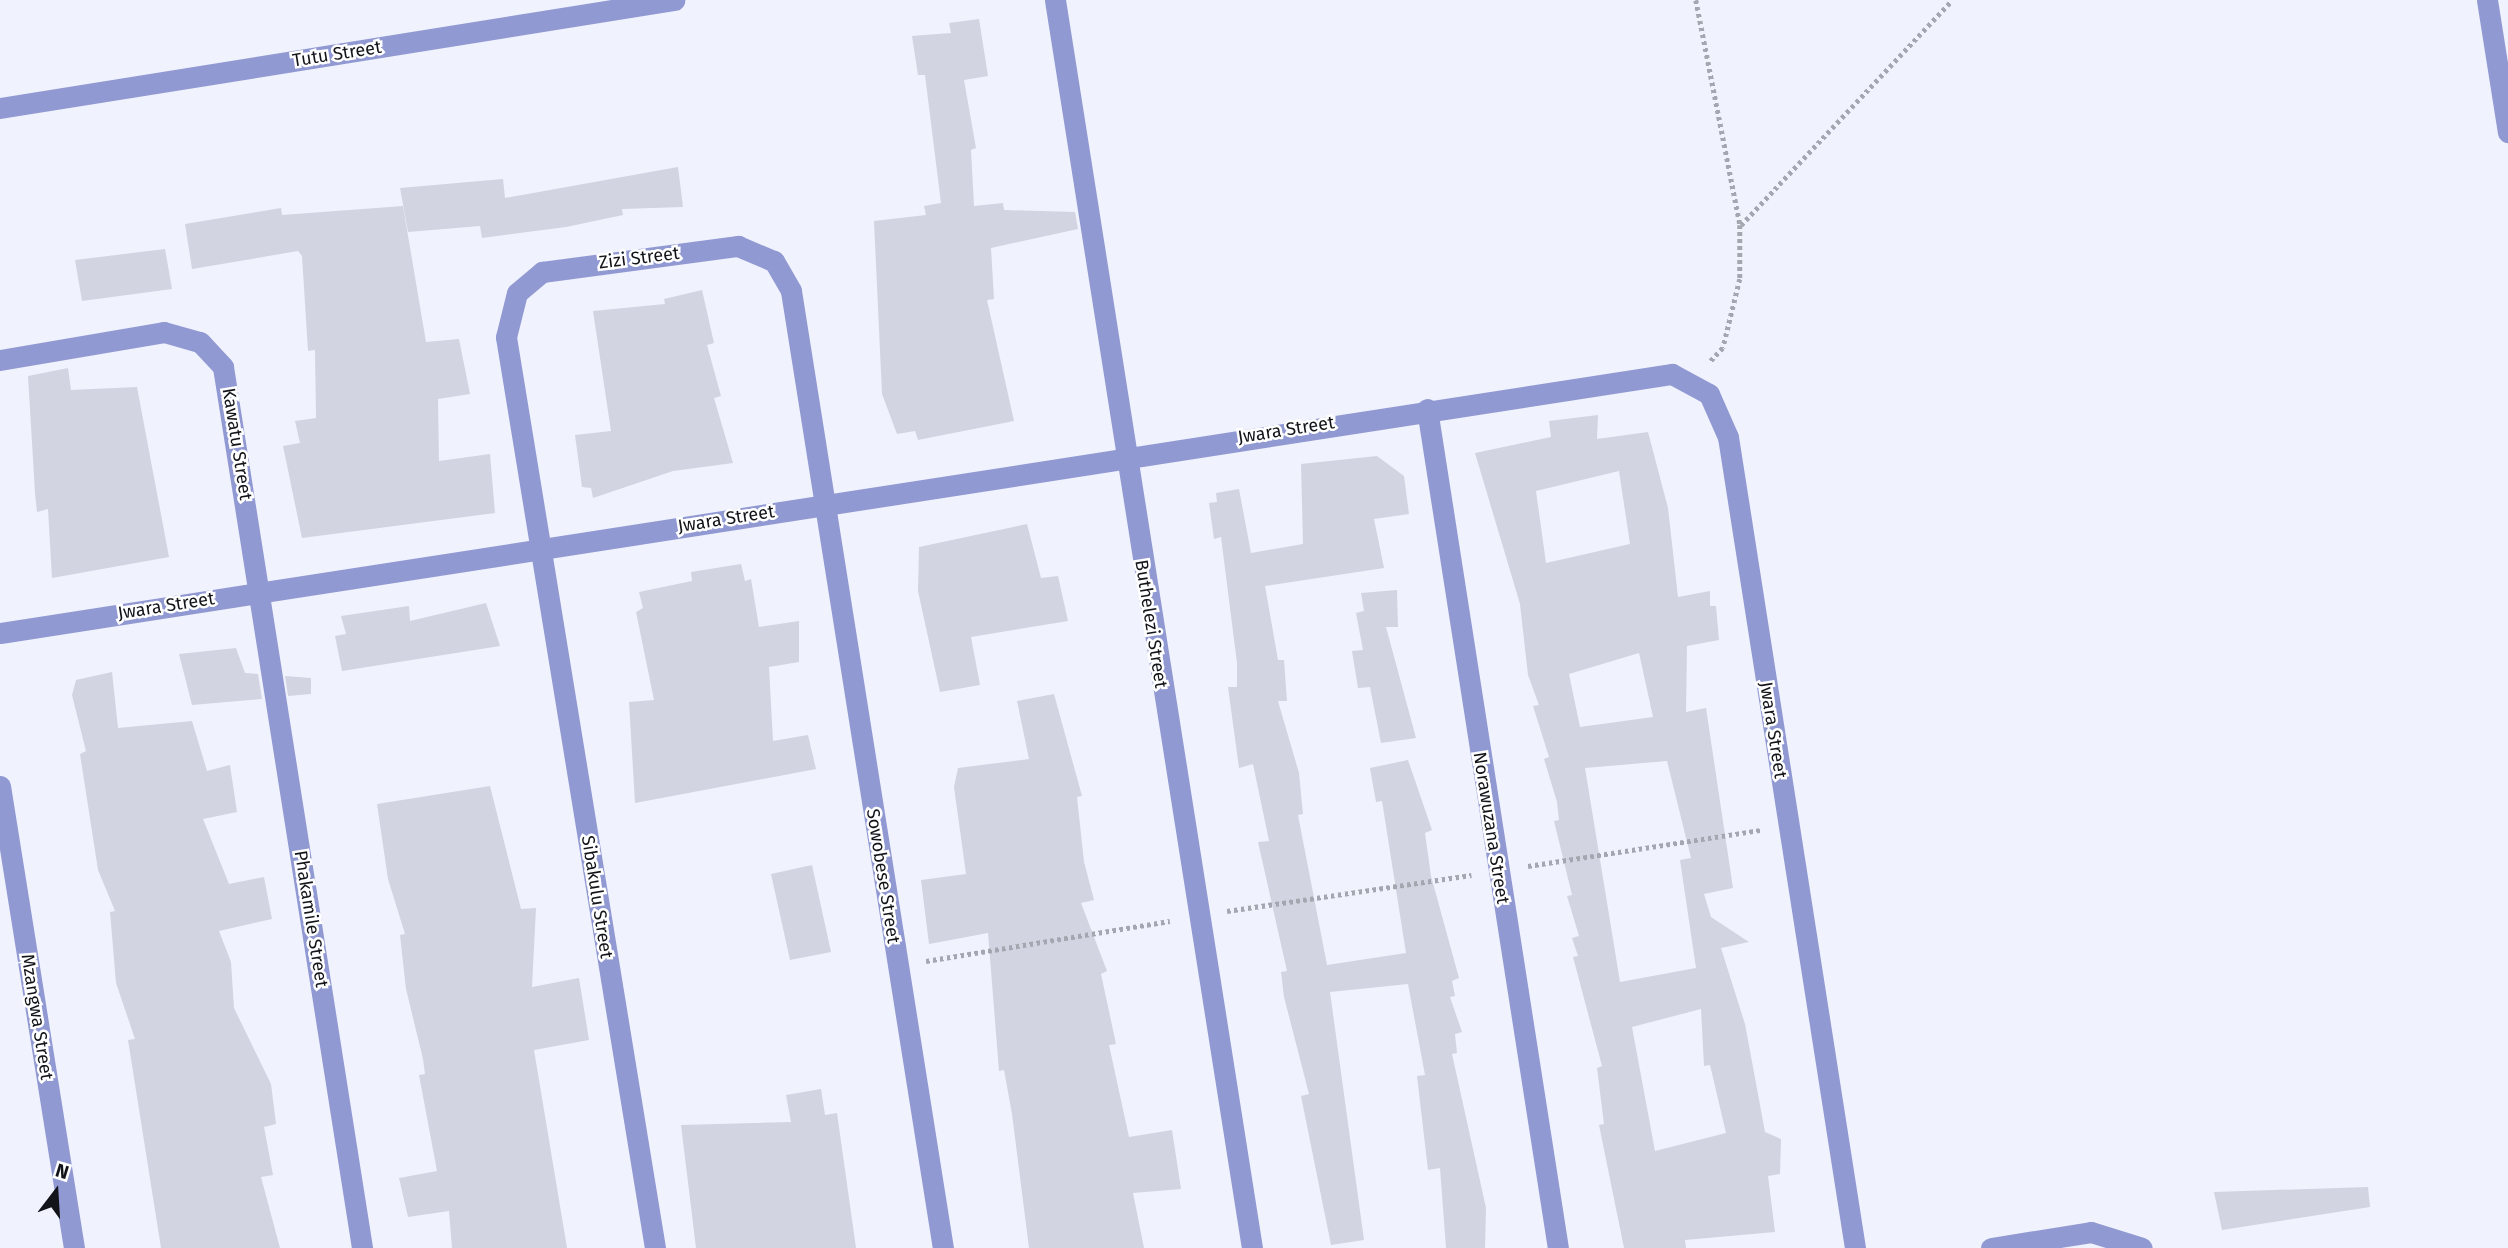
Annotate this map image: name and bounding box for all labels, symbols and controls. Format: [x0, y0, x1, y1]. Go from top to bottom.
street label: Tutu Street [291, 36, 383, 72]
street label: Zizi Street [597, 242, 681, 274]
street label: Kawatu Street [217, 386, 257, 502]
street label: Jwara Street [1236, 412, 1336, 448]
street label: Jwara Street [676, 501, 776, 537]
street label: Buthelezi Street [1130, 558, 1172, 690]
street label: Jwara Street [116, 588, 216, 624]
street label: Jwara Street [1755, 680, 1791, 780]
street label: Norawuzana Street [1468, 750, 1514, 906]
street label: Sowobese Street [862, 807, 904, 945]
street label: Sibakulu Street [577, 834, 617, 960]
street label: Phakamile Street [290, 849, 332, 989]
street label: Mzangwa Street [16, 952, 58, 1082]
north arrow [21, 1157, 91, 1227]
text: N [53, 1159, 72, 1184]

